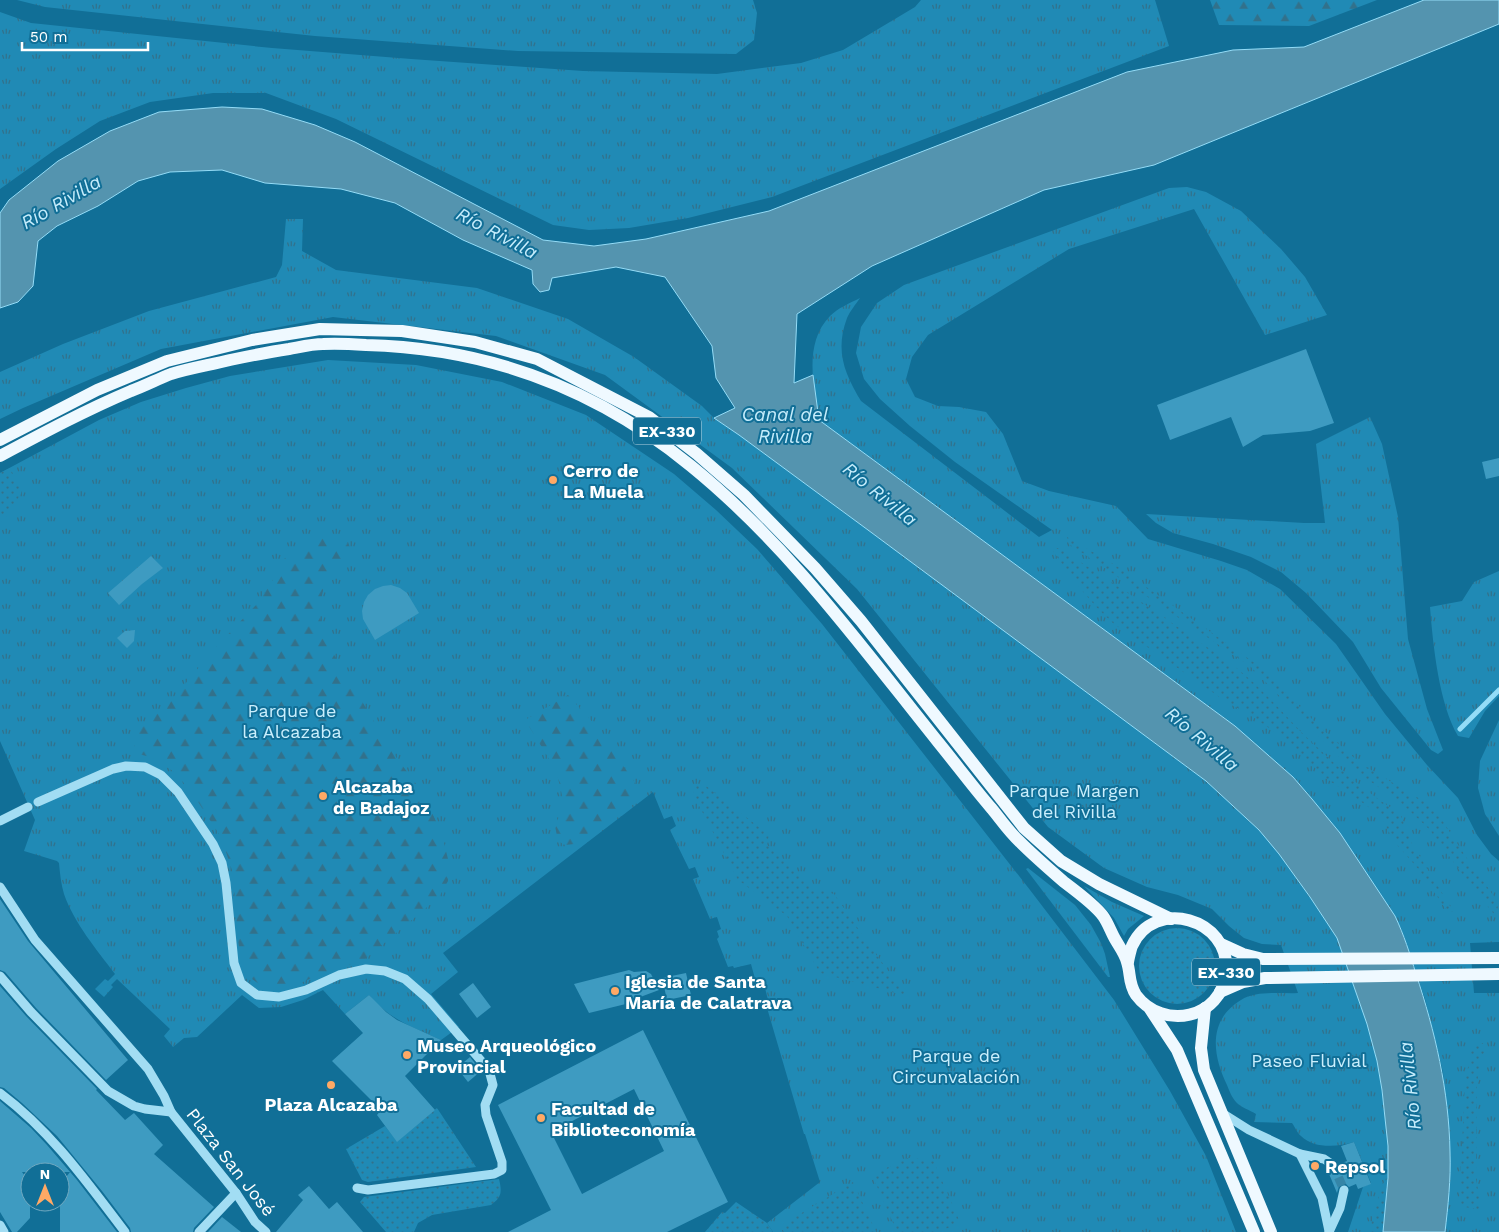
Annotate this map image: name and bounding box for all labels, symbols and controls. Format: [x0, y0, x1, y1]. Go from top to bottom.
scale bar [22, 20, 149, 52]
text: 50 m [30, 28, 67, 46]
water label: Río Rivilla [17, 170, 105, 234]
water label: Río Rivilla [452, 202, 542, 264]
water label: Canal del Rivilla [741, 403, 829, 448]
road number: EX-330 [633, 418, 701, 444]
water label: Río Rivilla [838, 457, 922, 531]
place label: Cerro de La Muela [563, 460, 644, 502]
marker: Cerro de La Muela [547, 474, 559, 486]
park label: Parque de la Alcazaba [242, 700, 342, 742]
water label: Río Rivilla [1161, 702, 1244, 777]
place label: Alcazaba de Badajoz [333, 776, 429, 818]
park label: Parque Margen del Rivilla [1009, 780, 1139, 822]
marker: Alcazaba de Badajoz [317, 790, 329, 802]
road number: EX-330 [1192, 959, 1260, 986]
place label: Iglesia de Santa María de Calatrava [625, 971, 792, 1013]
marker: Iglesia de Santa María de Calatrava [609, 985, 621, 997]
place label: Museo Arqueológico Provincial [417, 1035, 596, 1077]
water label: Río Rivilla [1394, 1040, 1426, 1131]
park label: Parque de Circunvalación [892, 1045, 1020, 1087]
marker: Museo Arqueológico Provincial [401, 1049, 413, 1061]
park label: Paseo Fluvial [1251, 1050, 1367, 1071]
marker: Plaza Alcazaba [325, 1079, 337, 1091]
place label: Plaza Alcazaba [265, 1094, 398, 1115]
place label: Facultad de Biblioteconomía [551, 1098, 696, 1140]
street label: Plaza San José [182, 1104, 280, 1220]
marker: Facultad de Biblioteconomía [535, 1112, 547, 1124]
place label: Repsol [1325, 1156, 1385, 1177]
marker: Repsol [1309, 1160, 1321, 1172]
north arrow [20, 1162, 70, 1212]
text: N [40, 1166, 50, 1182]

